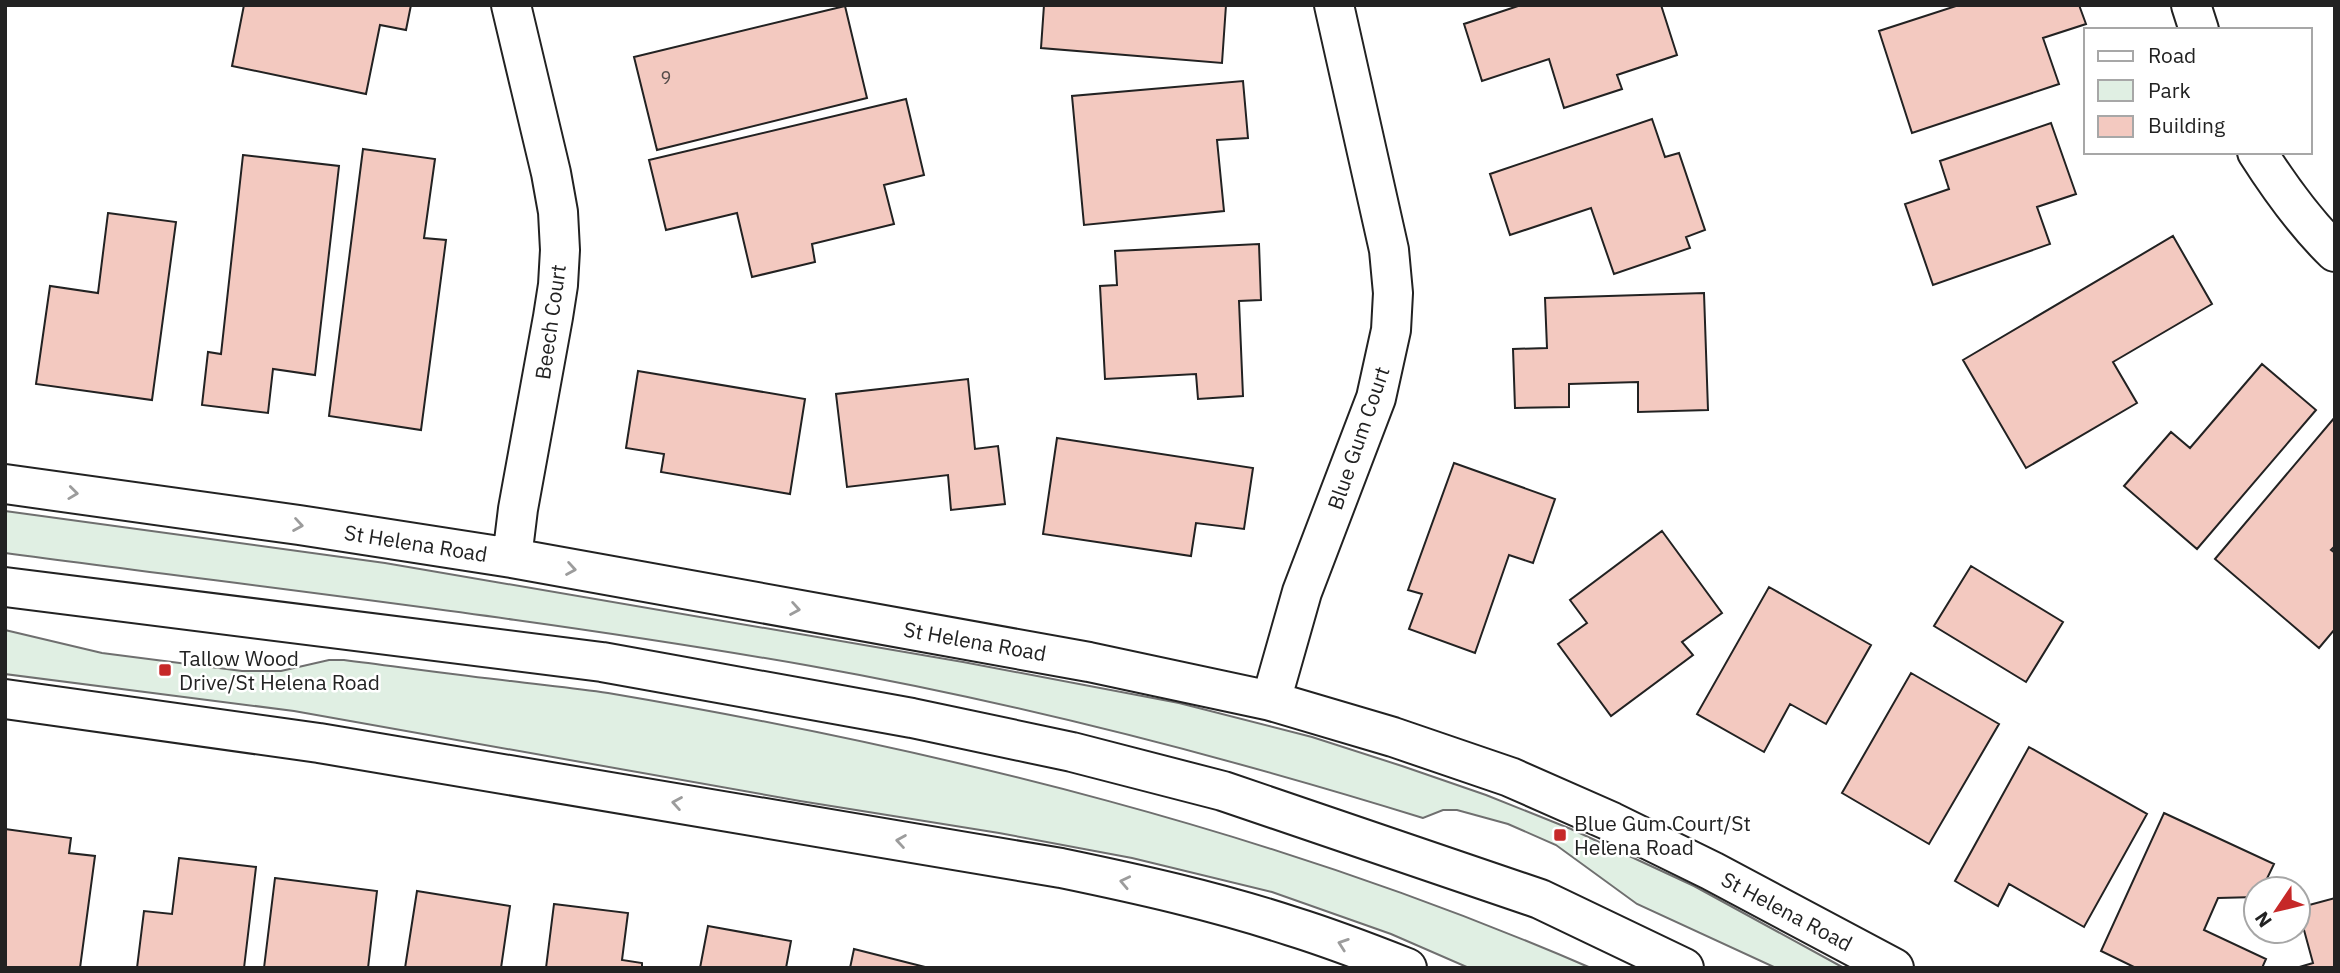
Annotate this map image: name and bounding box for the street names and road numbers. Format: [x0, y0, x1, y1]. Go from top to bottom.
street label: Beech Court [528, 263, 572, 381]
street label: Blue Gum Court [1320, 363, 1396, 513]
street label: St Helena Road [342, 518, 490, 568]
street label: St Helena Road [901, 615, 1049, 667]
street label: St Helena Road [1717, 865, 1857, 957]

